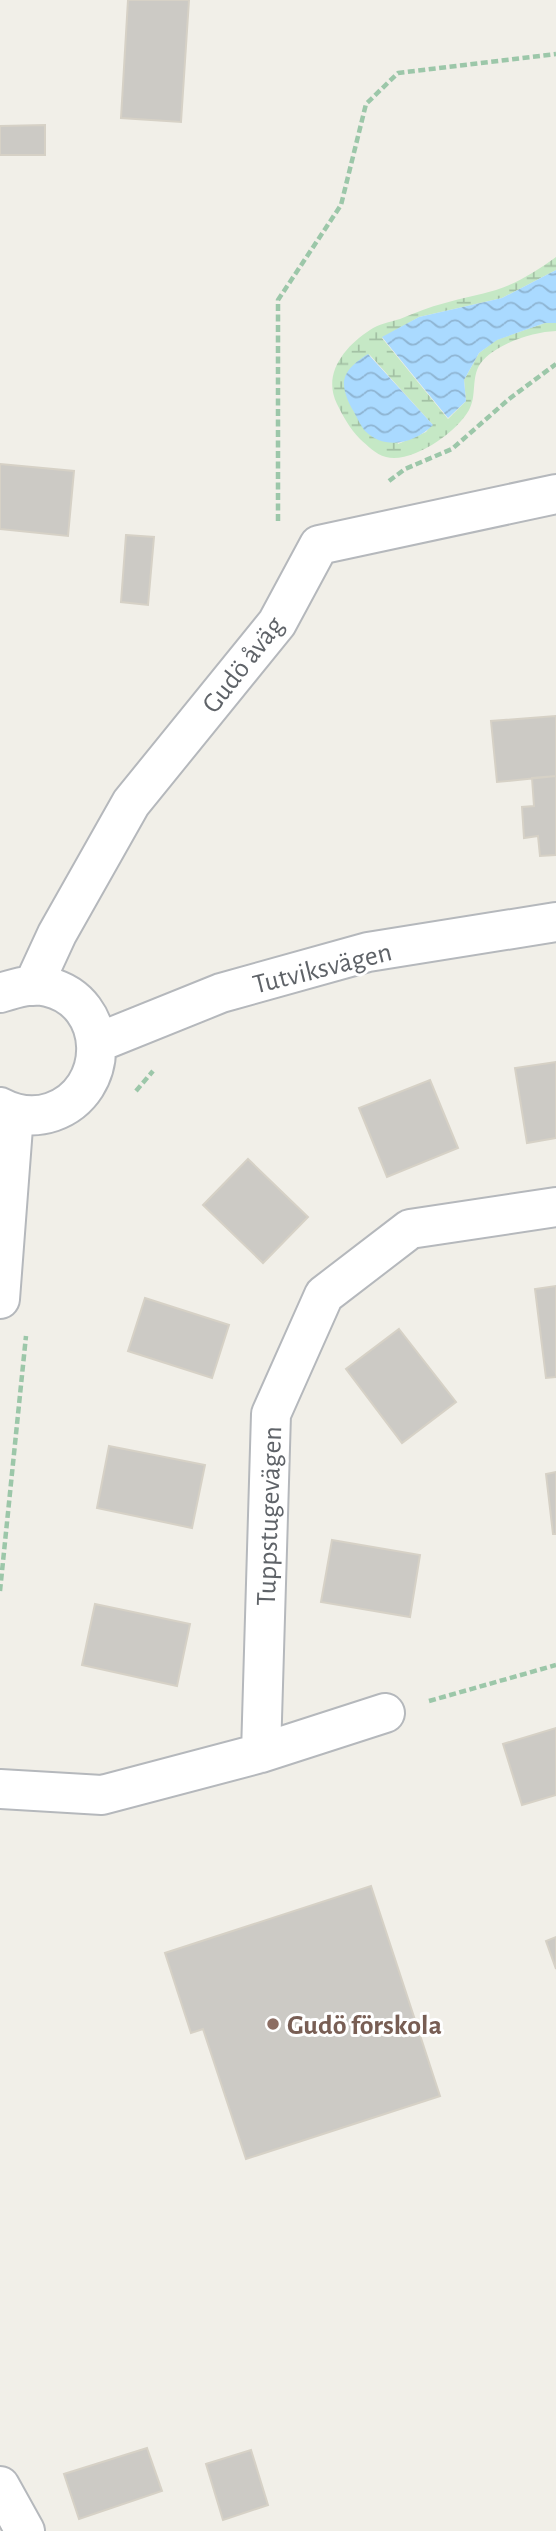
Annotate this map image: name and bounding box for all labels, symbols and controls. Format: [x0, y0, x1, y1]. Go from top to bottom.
street label: Gudö åväg [197, 611, 290, 719]
street label: Tutviksvägen [250, 938, 395, 1000]
street label: Tuppstugevägen [253, 1426, 287, 1606]
place label: Gudö förskola [287, 2012, 442, 2040]
marker: Gudö förskola [265, 2016, 281, 2032]

